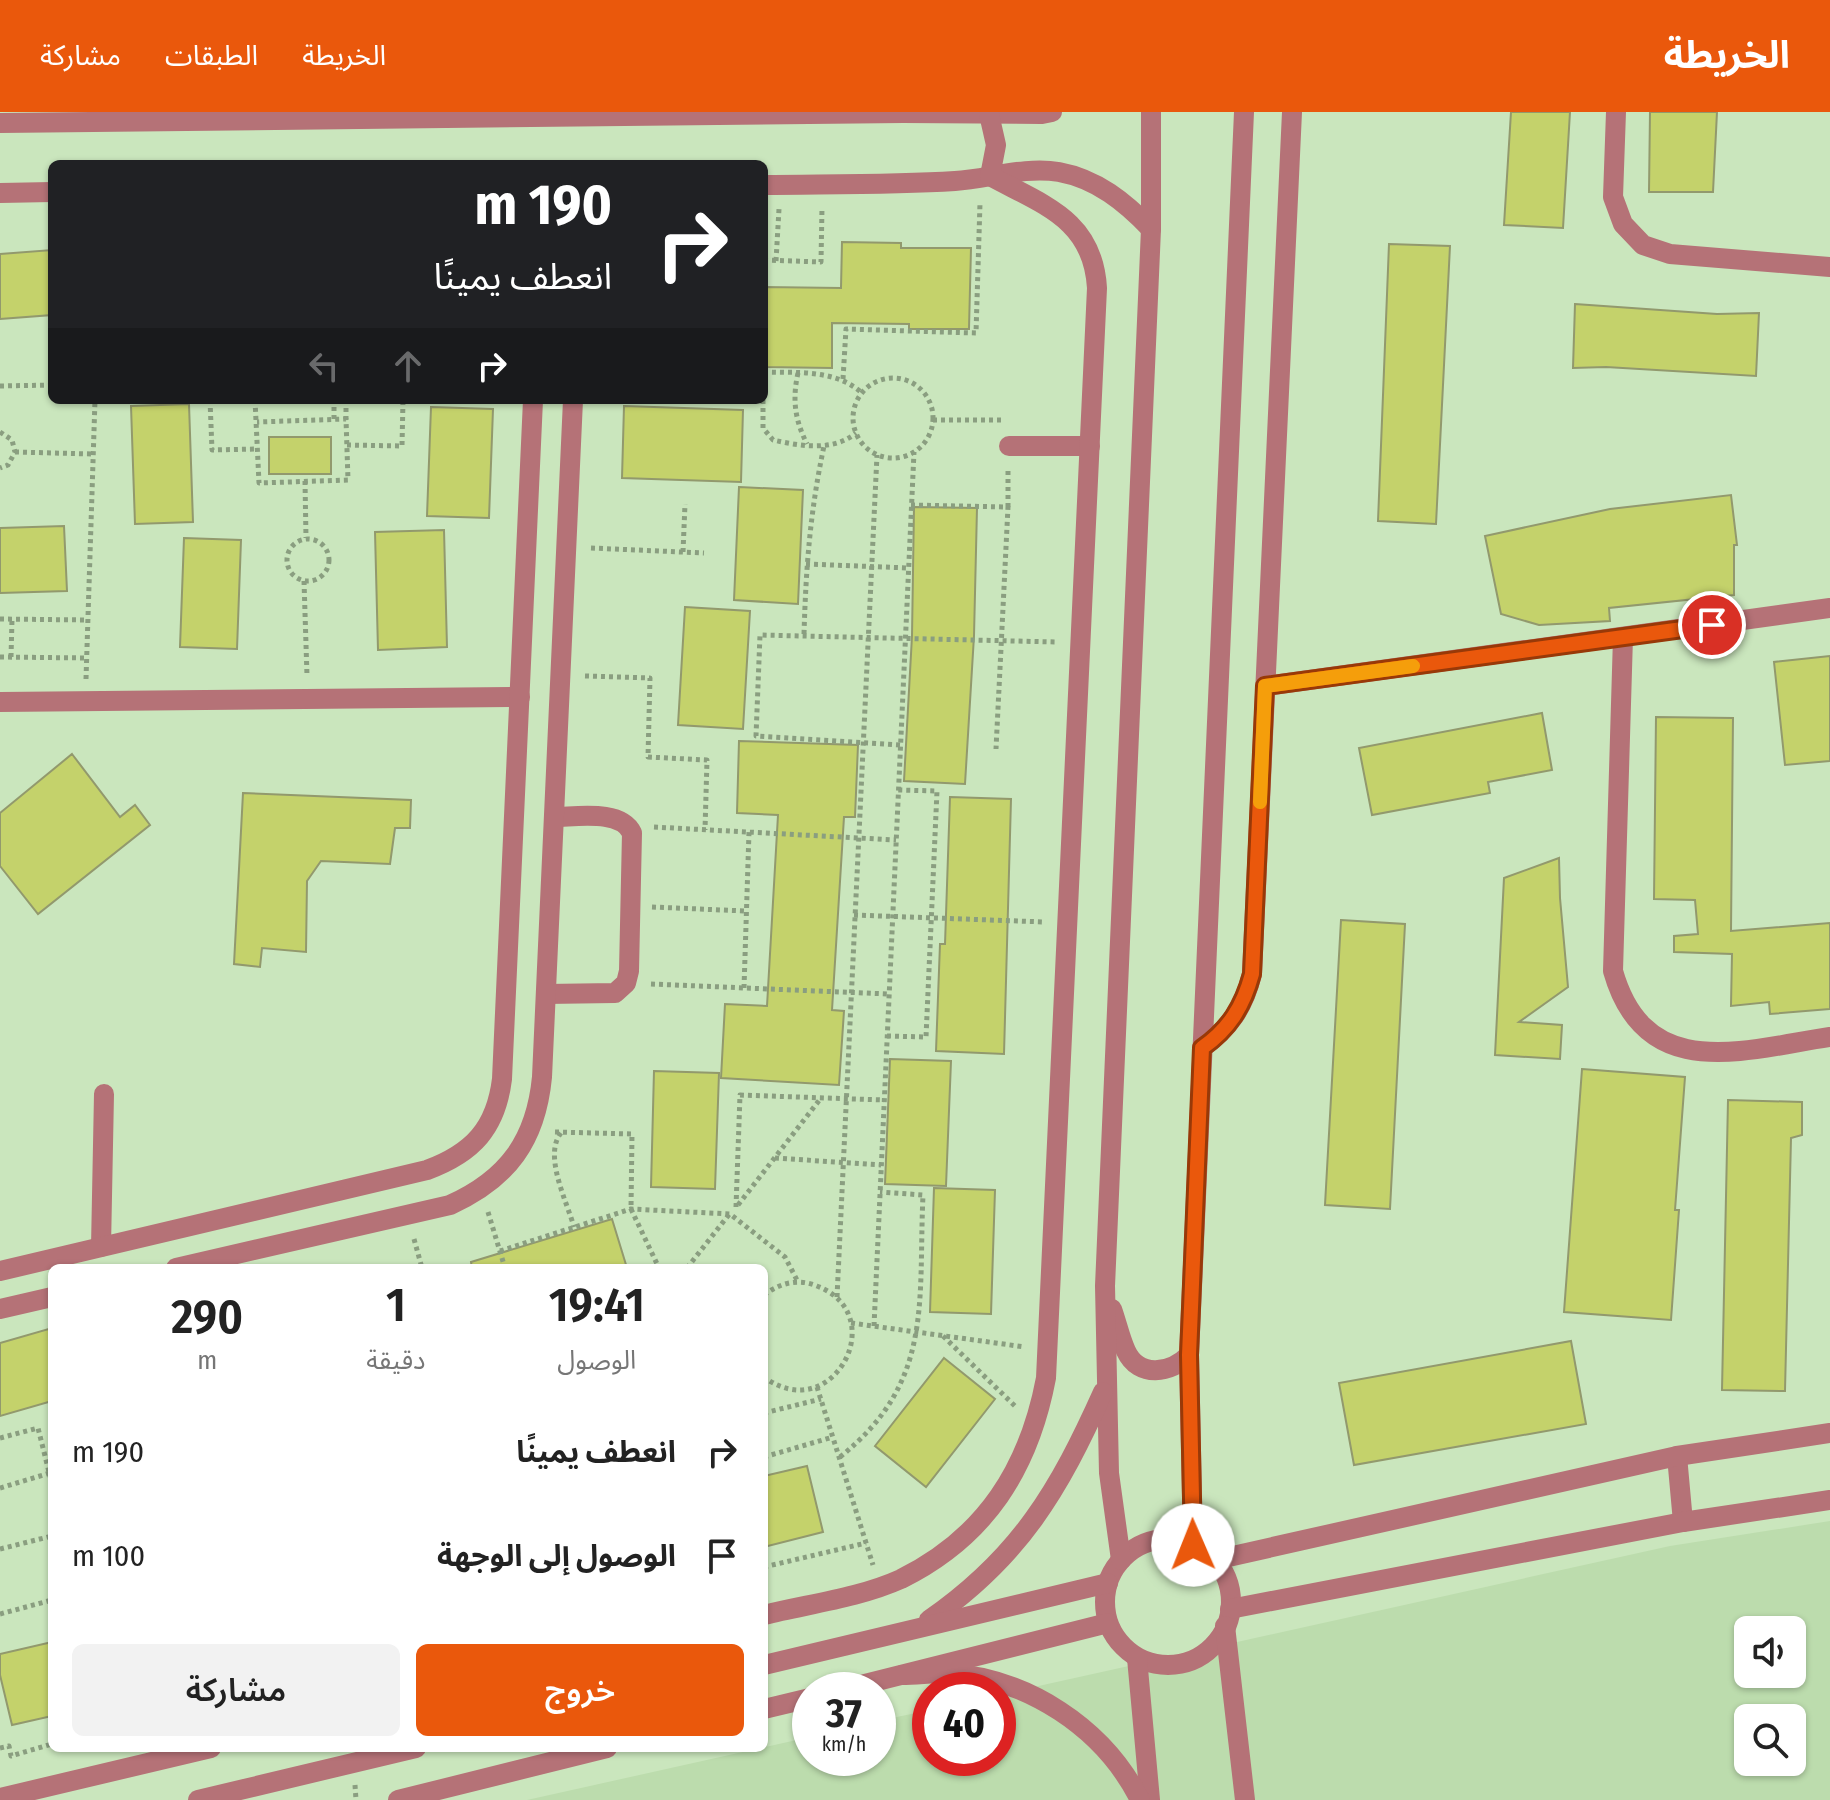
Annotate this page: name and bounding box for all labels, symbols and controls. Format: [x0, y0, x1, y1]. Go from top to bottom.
text: الخريطة [1664, 32, 1790, 78]
text: مشاركة [40, 39, 121, 72]
text: الطبقات [165, 39, 258, 72]
text: الخريطة [302, 39, 386, 72]
text: 190 m [474, 172, 612, 239]
icon: right [640, 192, 744, 296]
text: انعطف يمينًا [434, 255, 612, 299]
icon: left [302, 344, 346, 388]
icon: ahead [386, 344, 430, 388]
icon: right [470, 344, 514, 388]
pin [1678, 591, 1746, 659]
icon: arrive [1690, 603, 1734, 647]
text: 1 [386, 1276, 406, 1334]
text: 19:41 [549, 1276, 645, 1334]
text: 290 [171, 1288, 243, 1346]
text: m [197, 1345, 217, 1376]
text: دقيقة [366, 1345, 426, 1376]
text: الوصول [557, 1345, 636, 1376]
icon: right [700, 1430, 744, 1474]
text: 190 m [72, 1434, 144, 1470]
text: انعطف يمينًا [516, 1434, 676, 1470]
position arrow [1151, 1503, 1235, 1587]
icon: arrive [700, 1534, 744, 1578]
text: 100 m [72, 1538, 145, 1574]
text: الوصول إلى الوجهة [437, 1538, 676, 1574]
map controls [1734, 1616, 1806, 1776]
button: sound [1734, 1616, 1806, 1688]
button: مشاركة [72, 1644, 400, 1736]
button: خروج [416, 1644, 744, 1736]
speed limit sign: 40 [912, 1672, 1016, 1776]
text: 37 [826, 1690, 862, 1738]
button: search [1734, 1704, 1806, 1776]
text: km/h [822, 1732, 866, 1756]

